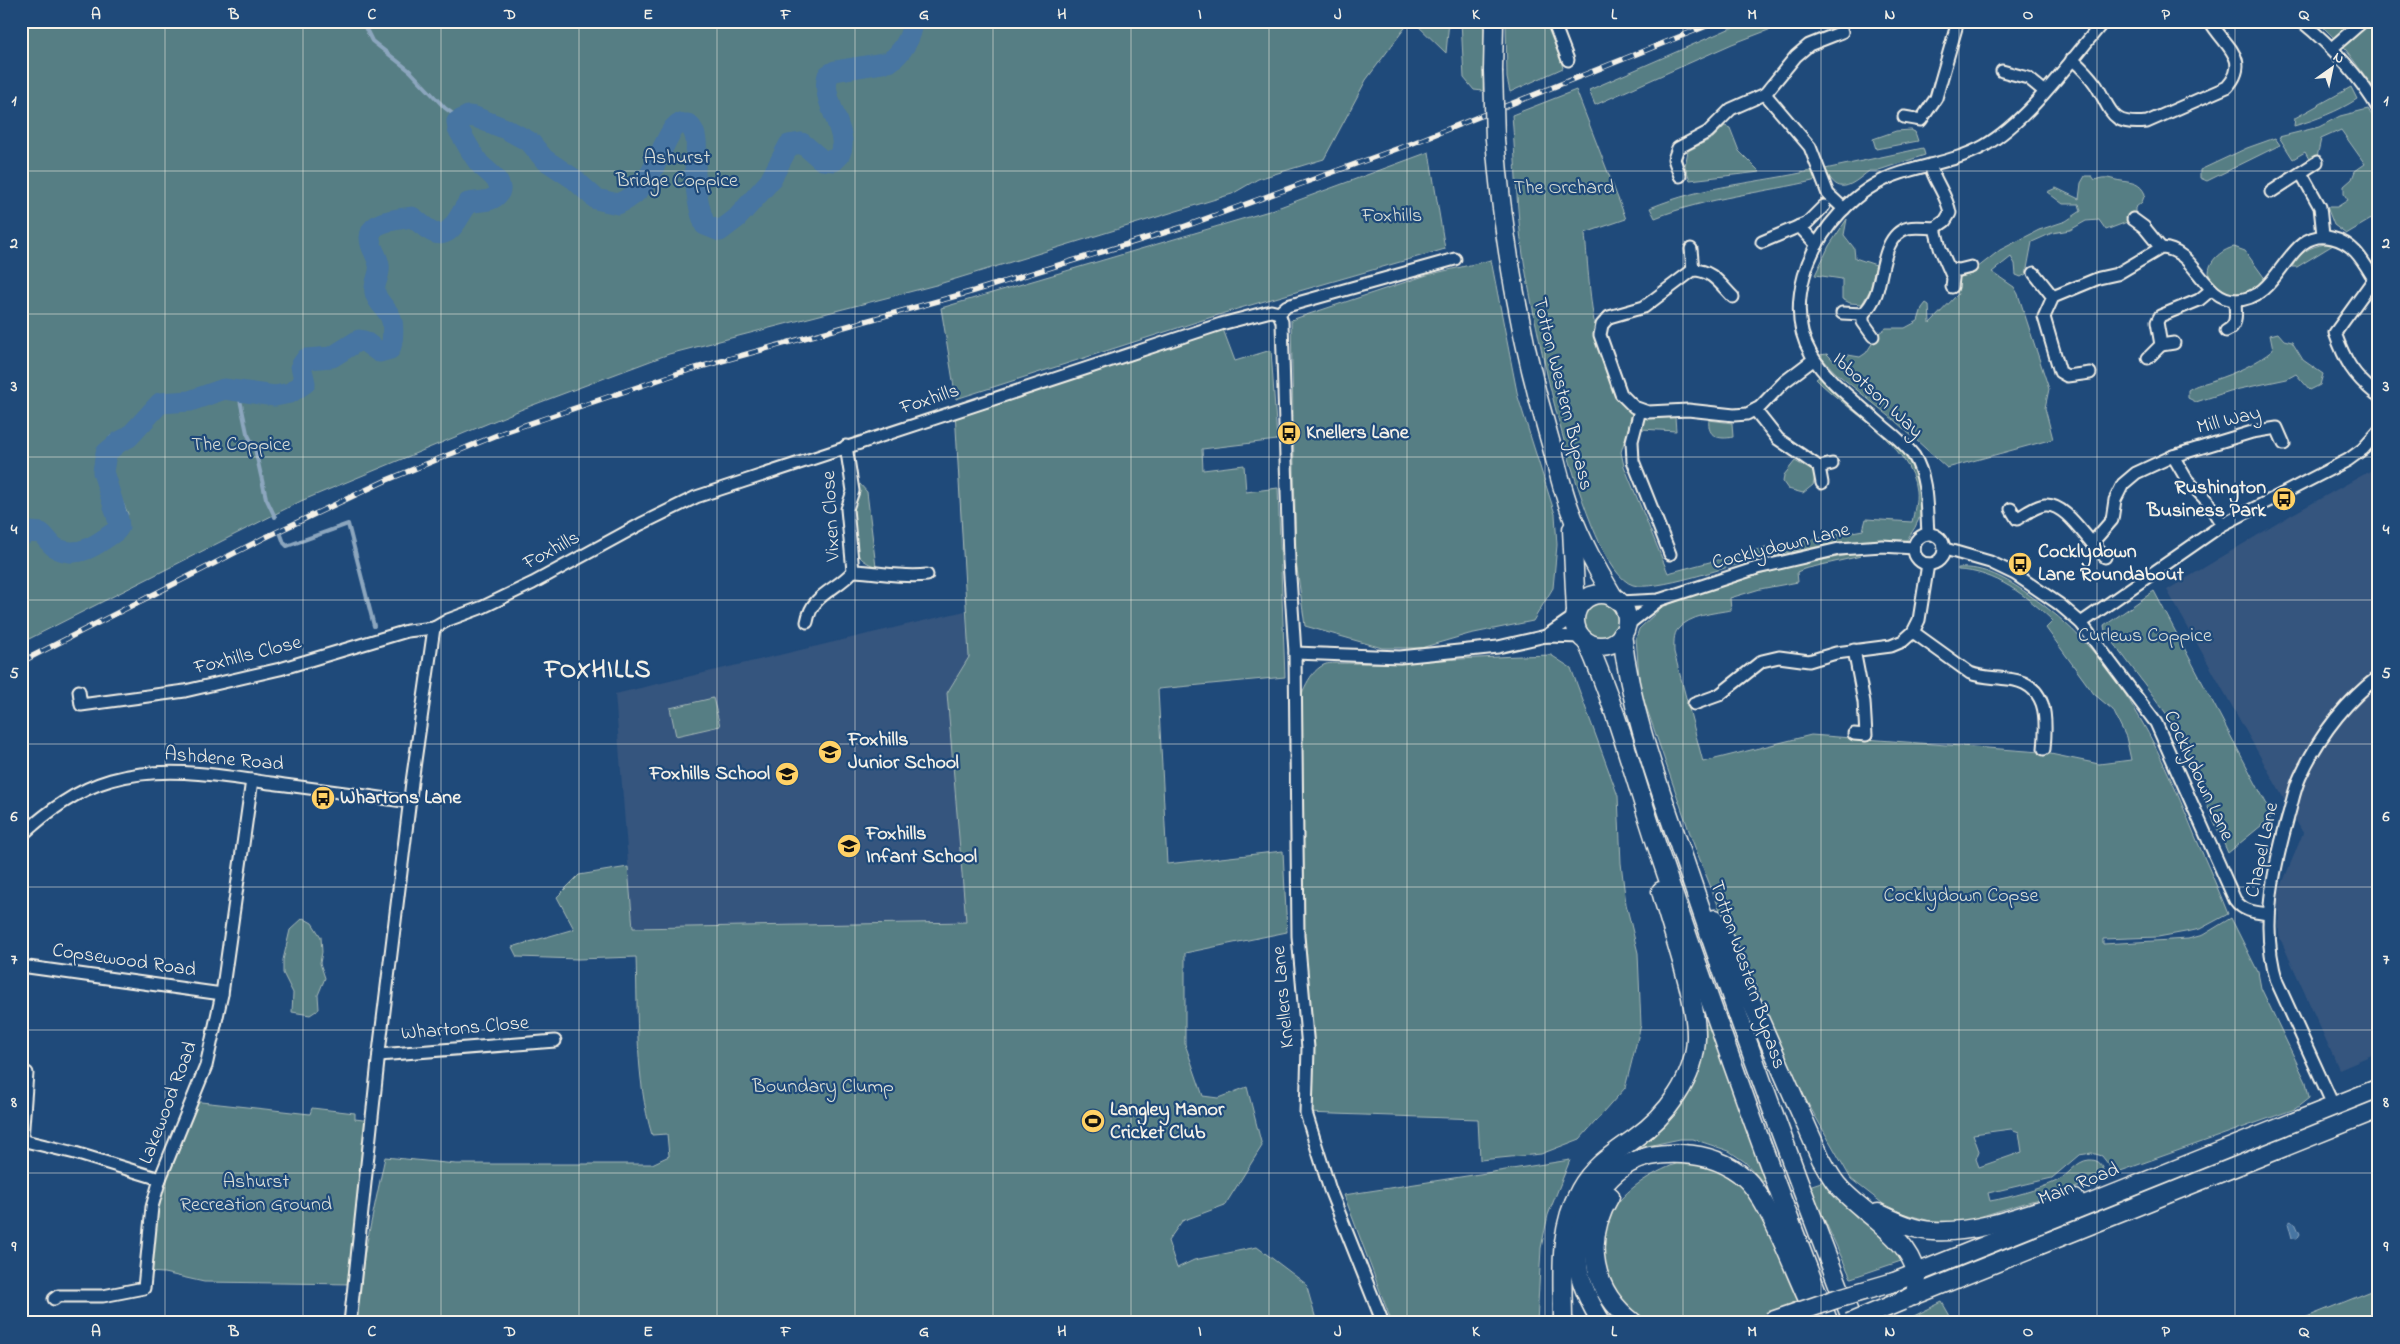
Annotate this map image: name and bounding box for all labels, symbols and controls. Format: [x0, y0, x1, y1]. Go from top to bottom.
text: A [91, 3, 101, 27]
text: B [228, 3, 240, 27]
text: C [368, 3, 377, 27]
text: D [503, 3, 516, 27]
text: E [643, 3, 653, 27]
text: F [780, 3, 792, 27]
text: G [919, 3, 929, 27]
text: H [1057, 3, 1067, 27]
text: I [1198, 3, 1202, 27]
text: J [1334, 3, 1342, 27]
text: K [1472, 3, 1481, 27]
text: L [1611, 3, 1618, 27]
text: M [1747, 3, 1757, 27]
text: N [1885, 3, 1896, 27]
text: O [2023, 3, 2034, 27]
text: P [2162, 3, 2171, 27]
text: Q [2299, 3, 2310, 27]
north arrow [2308, 42, 2358, 92]
text: N [2329, 47, 2348, 70]
text: 1 [11, 89, 17, 113]
text: 1 [2383, 89, 2389, 113]
park label: Ashurst Bridge Coppice [615, 144, 738, 197]
park label: The Orchard [1514, 174, 1614, 203]
park label: Foxhills [1361, 202, 1422, 231]
text: 2 [9, 232, 18, 256]
text: 2 [2381, 232, 2390, 256]
street label: Totton Western Bypass [1524, 295, 1600, 493]
street label: Ibbotson Way [1825, 346, 1929, 446]
text: 3 [10, 375, 18, 399]
text: 3 [2382, 375, 2390, 399]
street label: Foxhills [896, 377, 963, 423]
street label: Mill Way [2194, 399, 2264, 443]
place label: Knellers Lane [1306, 419, 1410, 448]
bus stop icon: Knellers Lane [1276, 420, 1302, 446]
park label: The Coppice [191, 431, 291, 460]
street label: Vixen Close [815, 470, 849, 563]
place label: Rushington Business Park [2146, 474, 2267, 526]
bus stop icon: Rushington Business Park [2271, 486, 2297, 512]
street label: Cocklydown Lane [1709, 516, 1853, 578]
text: 4 [10, 518, 18, 542]
text: 4 [2382, 518, 2390, 542]
street label: Foxhills [518, 524, 586, 578]
place label: Cocklydown Lane Roundabout [2038, 538, 2184, 590]
bus stop icon: Cocklydown Lane Roundabout [2007, 551, 2033, 577]
park label: Curlews Coppice [2078, 622, 2212, 651]
street label: Foxhills Close [190, 629, 305, 684]
district label: FOXHILLS [544, 653, 651, 689]
text: 5 [9, 662, 19, 686]
text: 5 [2381, 662, 2391, 686]
street label: Cocklydown Lane [2155, 706, 2241, 846]
place label: Foxhills Junior School [847, 726, 959, 778]
school or university icon: Foxhills Junior School [817, 739, 843, 765]
street label: Ashdene Road [163, 740, 285, 780]
place label: Foxhills School [649, 760, 770, 789]
school or university icon: Foxhills School [774, 761, 800, 787]
place label: Whartons Lane [340, 784, 462, 813]
bus stop icon: Whartons Lane [310, 785, 336, 811]
street label: Chapel Lane [2239, 800, 2287, 900]
text: 6 [9, 805, 18, 829]
text: 6 [2381, 805, 2390, 829]
place label: Foxhills Infant School [865, 820, 977, 872]
school or university icon: Foxhills Infant School [836, 833, 862, 859]
street label: Totton Western Bypass [1701, 877, 1793, 1073]
park label: Cocklydown Copse [1883, 882, 2039, 911]
street label: Copsewood Road [50, 937, 198, 985]
street label: Knellers Lane [1265, 945, 1303, 1049]
text: 7 [11, 948, 18, 972]
text: 7 [2383, 948, 2390, 972]
street label: Whartons Close [400, 1009, 530, 1049]
street label: Lakewood Road [132, 1037, 206, 1169]
park label: Boundary Clump [751, 1073, 894, 1102]
text: 8 [10, 1091, 17, 1115]
text: 8 [2382, 1091, 2389, 1115]
place label: Langley Manor Cricket Club [1110, 1096, 1225, 1148]
sports icon: Langley Manor Cricket Club [1080, 1108, 1106, 1134]
street label: Main Road [2034, 1156, 2124, 1214]
park label: Ashurst Recreation Ground [180, 1168, 332, 1220]
text: 9 [11, 1235, 17, 1259]
text: 9 [2383, 1235, 2389, 1259]
text: A [91, 1320, 101, 1344]
text: B [228, 1320, 240, 1344]
text: C [368, 1320, 377, 1344]
text: D [503, 1320, 516, 1344]
text: E [643, 1320, 653, 1344]
text: F [780, 1320, 792, 1344]
text: G [919, 1320, 929, 1344]
text: H [1057, 1320, 1067, 1344]
text: I [1198, 1320, 1202, 1344]
text: J [1334, 1320, 1342, 1344]
text: K [1472, 1320, 1481, 1344]
text: L [1611, 1320, 1618, 1344]
text: M [1747, 1320, 1757, 1344]
text: N [1885, 1320, 1896, 1344]
text: O [2023, 1320, 2034, 1344]
text: P [2162, 1320, 2171, 1344]
text: Q [2299, 1320, 2310, 1344]

